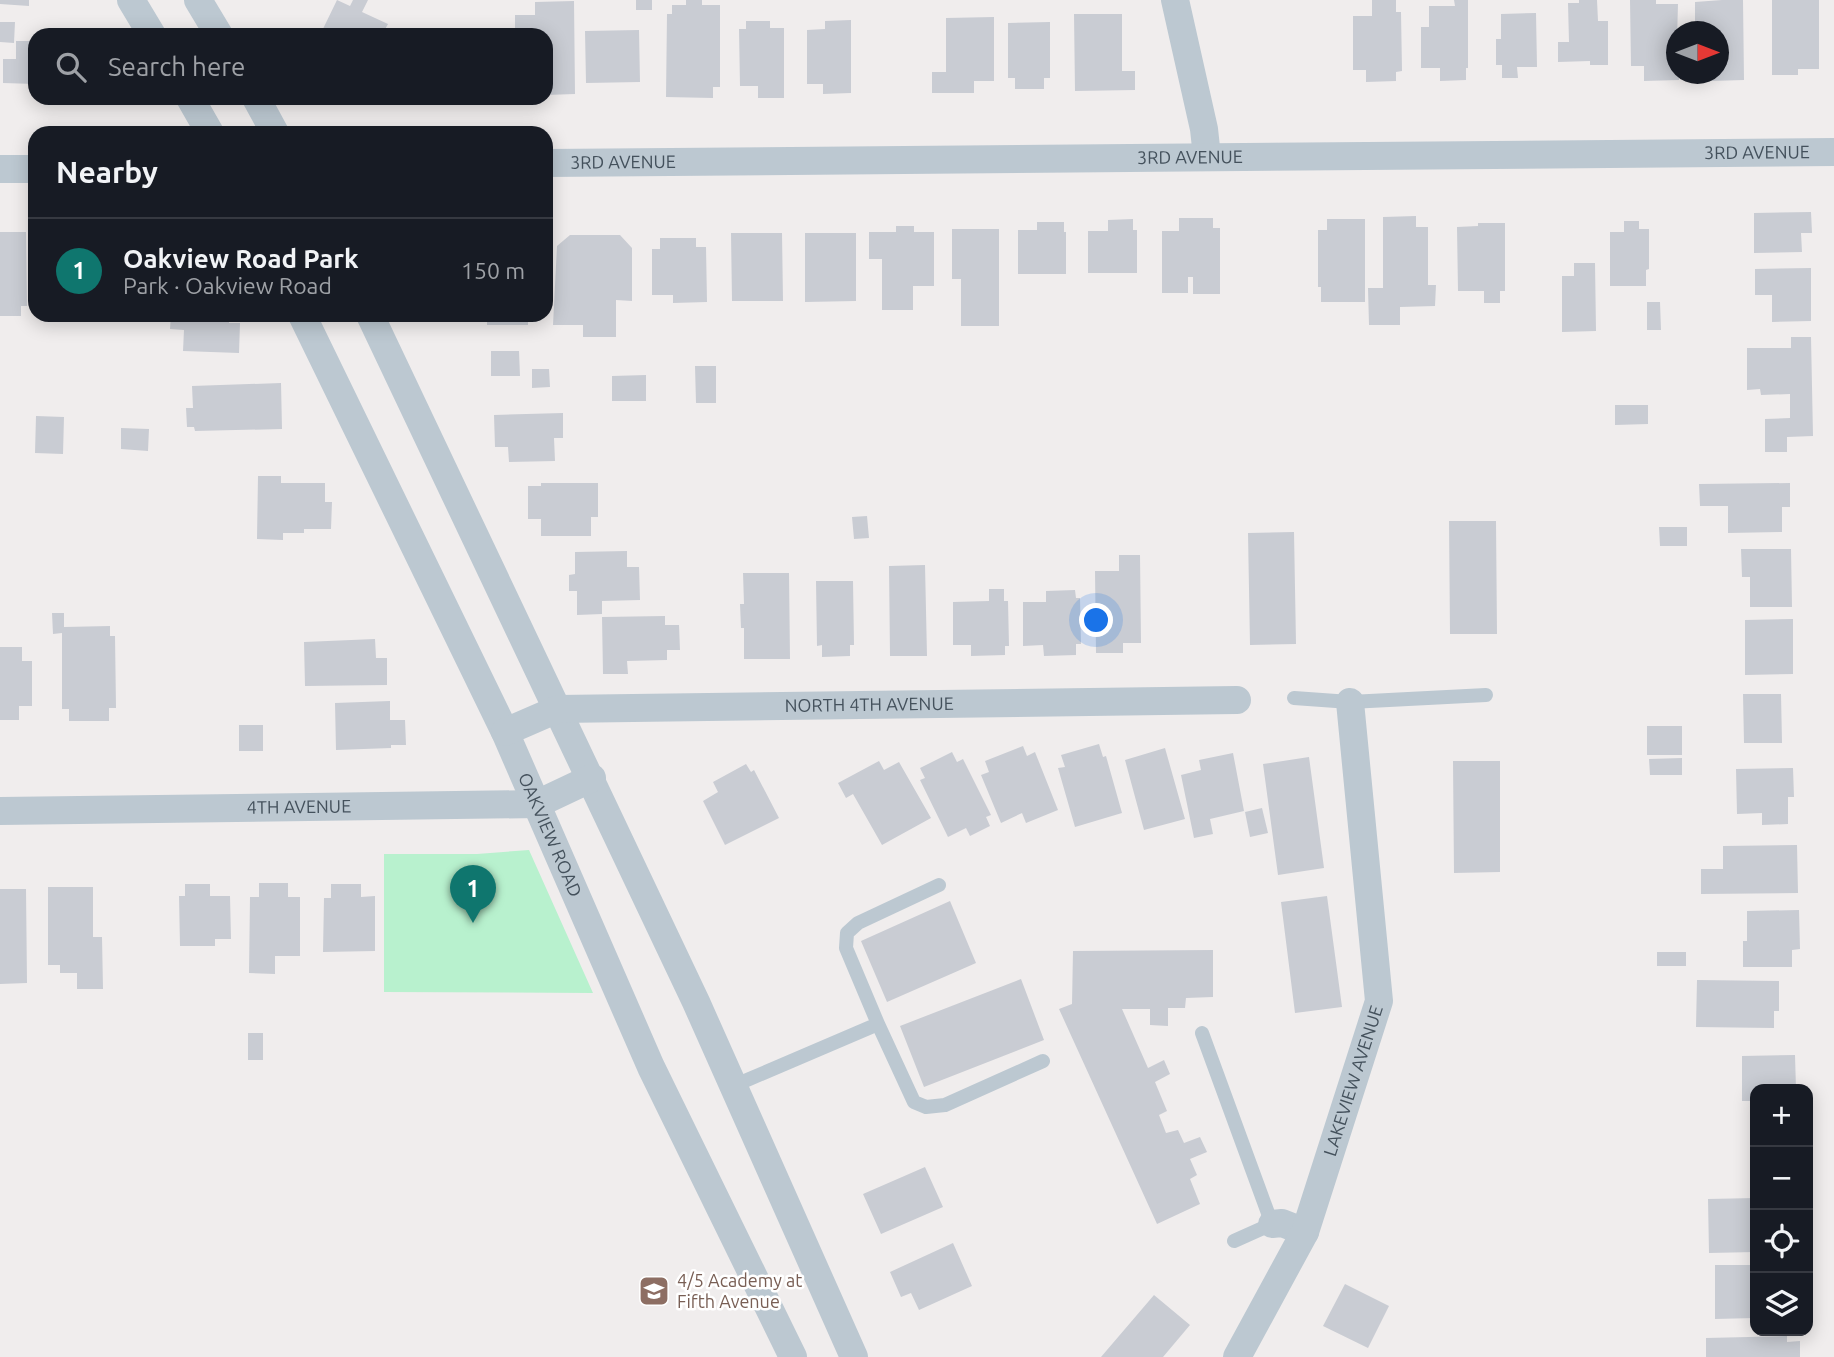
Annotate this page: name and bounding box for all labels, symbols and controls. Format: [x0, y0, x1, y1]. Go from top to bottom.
north arrow [1666, 21, 1729, 84]
search box [28, 28, 553, 105]
icon: search [52, 48, 90, 86]
text: Search here [108, 52, 245, 81]
street label: 3RD AVENUE [1704, 141, 1810, 162]
street label: 3RD AVENUE [1137, 146, 1243, 167]
street label: 3RD AVENUE [570, 151, 676, 172]
text: Nearby [56, 155, 158, 189]
text: Oakview Road Park [123, 244, 359, 273]
text: 1 [73, 258, 85, 283]
text: 150 m [461, 258, 525, 283]
text: Park · Oakview Road [123, 273, 332, 298]
your location [1079, 603, 1113, 637]
street label: NORTH 4TH AVENUE [784, 693, 954, 715]
street label: OAKVIEW ROAD [515, 769, 587, 900]
street label: 4TH AVENUE [247, 795, 351, 817]
pin: 1 [450, 865, 496, 923]
street label: LAKEVIEW AVENUE [1319, 1003, 1386, 1158]
map controls [1750, 1084, 1813, 1336]
button: + [1750, 1084, 1813, 1147]
button: − [1750, 1147, 1813, 1210]
button: locate [1750, 1210, 1813, 1273]
place label: 4/5 Academy at Fifth Avenue [677, 1270, 802, 1311]
button: layers [1750, 1273, 1813, 1336]
school or university icon: 4/5 Academy at Fifth Avenue [637, 1274, 671, 1308]

